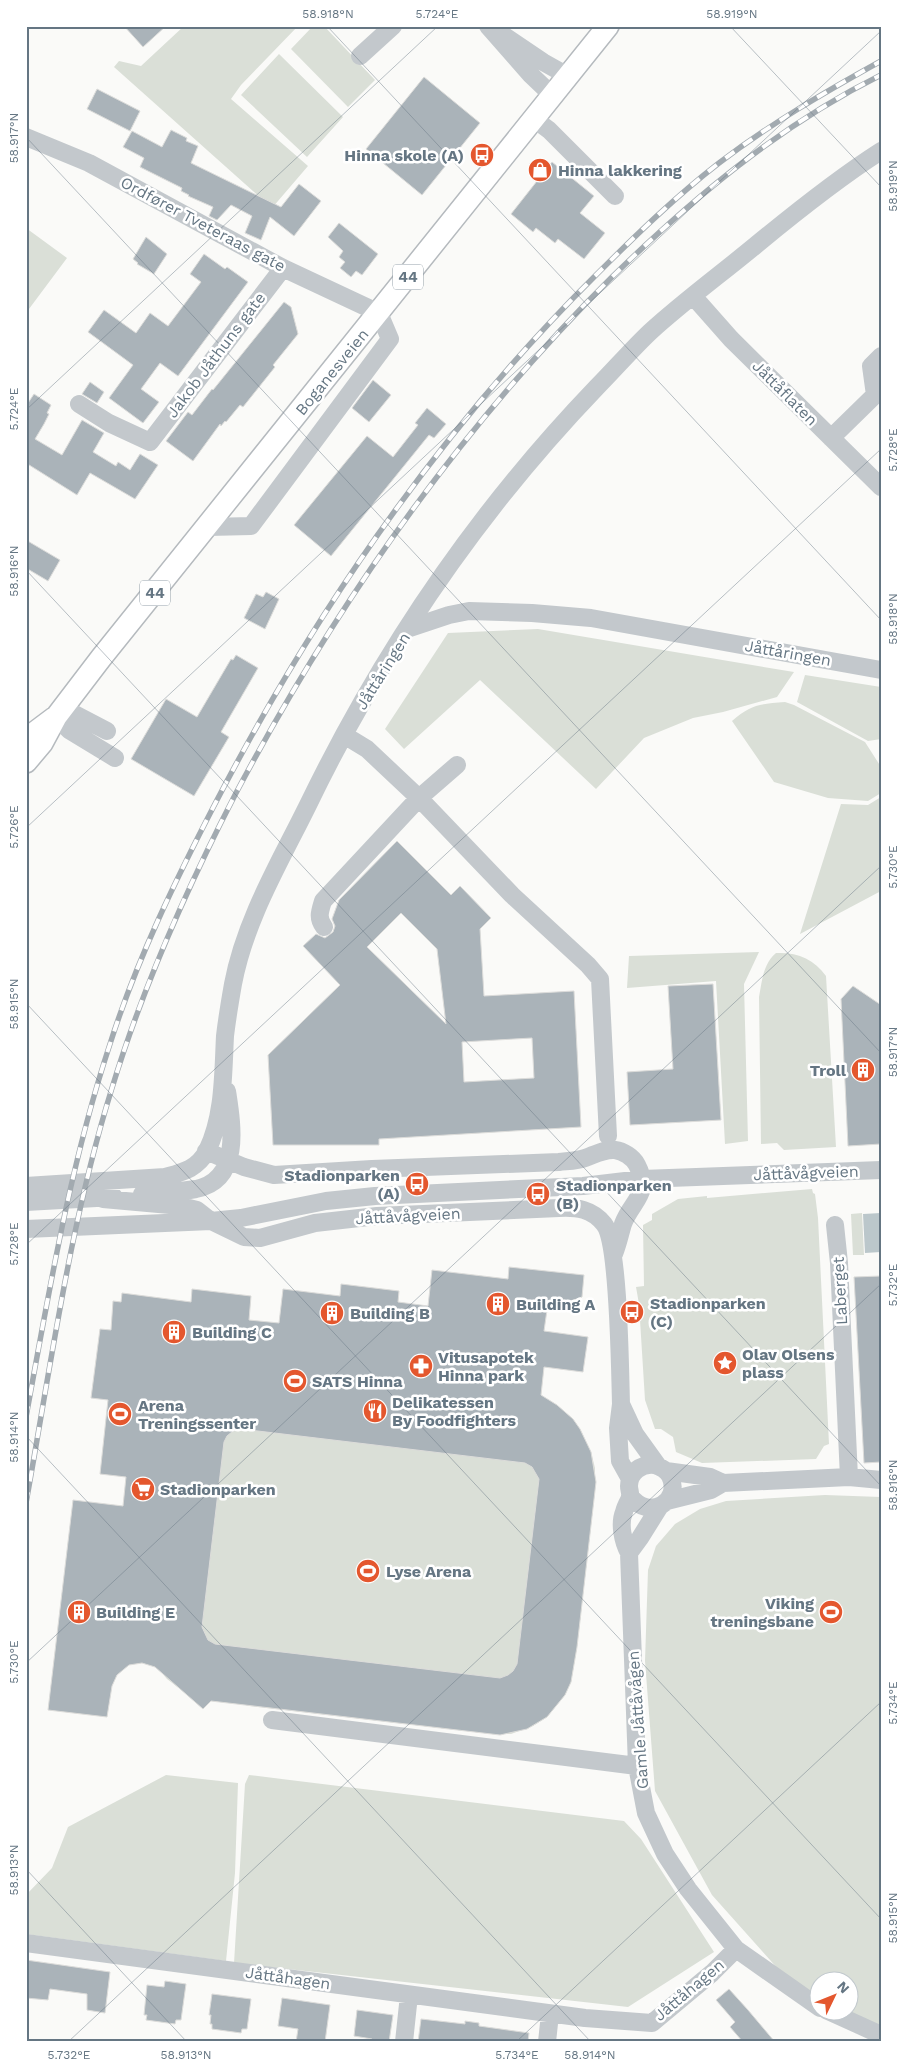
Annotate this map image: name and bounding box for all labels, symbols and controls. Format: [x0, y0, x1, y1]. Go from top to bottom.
text: 58.918°N [302, 7, 354, 21]
text: 5.724°E [415, 7, 459, 21]
text: 58.919°N [706, 7, 758, 21]
text: 58.917°N [7, 113, 21, 163]
bus stop icon: Hinna skole (A) [469, 142, 495, 168]
place label: Hinna skole (A) [344, 146, 464, 165]
shop icon: Hinna lakkering [527, 157, 553, 183]
text: 58.919°N [886, 160, 900, 212]
place label: Hinna lakkering [558, 161, 682, 180]
street label: Ordfører Tveteraas gate [117, 172, 289, 276]
road number: 44 [393, 264, 423, 290]
street label: Jakob Jåthuns gate [163, 288, 269, 422]
street label: Boganesveien [291, 325, 373, 419]
street label: Jåttåflaten [748, 356, 822, 430]
text: 5.724°E [7, 387, 21, 431]
text: 5.728°E [886, 428, 900, 472]
text: 58.916°N [7, 545, 21, 597]
road number: 44 [140, 580, 170, 606]
text: 58.918°N [886, 593, 900, 645]
street label: Jåttåringen [352, 629, 414, 713]
street label: Jåttåringen [743, 636, 833, 670]
text: 5.726°E [7, 805, 21, 849]
text: 5.730°E [886, 845, 900, 889]
text: 58.915°N [7, 979, 21, 1029]
text: 58.917°N [886, 1027, 900, 1077]
building icon: Troll [850, 1057, 876, 1083]
place label: Troll [810, 1061, 847, 1080]
street label: Jåttåvågveien [753, 1162, 859, 1184]
place label: Stadionparken (A) [284, 1166, 400, 1203]
bus stop icon: Stadionparken (A) [404, 1171, 430, 1197]
place label: Stadionparken (B) [556, 1176, 672, 1213]
bus stop icon: Stadionparken (B) [525, 1181, 551, 1207]
street label: Jåttåvågveien [355, 1204, 461, 1228]
text: 5.728°E [7, 1222, 21, 1266]
street label: Laberget [829, 1256, 851, 1326]
text: 5.732°E [886, 1263, 900, 1307]
building icon: Building A [485, 1291, 511, 1317]
place label: Stadionparken (C) [650, 1294, 766, 1331]
place label: Building A [516, 1295, 596, 1314]
bus stop icon: Stadionparken (C) [619, 1299, 645, 1325]
building icon: Building B [319, 1300, 345, 1326]
place label: Building B [350, 1304, 430, 1323]
building icon: Building C [161, 1319, 187, 1345]
place label: Building C [192, 1323, 272, 1342]
place label: Olav Olsens plass [742, 1345, 835, 1382]
place label: Vitusapotek Hinna park [438, 1348, 534, 1385]
place icon: Olav Olsens plass [712, 1350, 738, 1376]
pharmacy icon: Vitusapotek Hinna park [408, 1353, 434, 1379]
sports icon: SATS Hinna [282, 1368, 308, 1394]
place label: SATS Hinna [312, 1372, 403, 1391]
place label: Delikatessen By Foodfighters [392, 1393, 517, 1430]
place label: Arena Treningssenter [138, 1396, 256, 1433]
restaurant icon: Delikatessen By Foodfighters [362, 1398, 388, 1424]
sports icon: Arena Treningssenter [107, 1401, 133, 1427]
text: 58.914°N [7, 1411, 21, 1463]
text: 58.916°N [886, 1459, 900, 1511]
supermarket icon: Stadionparken [130, 1476, 156, 1502]
place label: Stadionparken [160, 1480, 276, 1499]
sports icon: Lyse Arena [355, 1558, 381, 1584]
place label: Lyse Arena [386, 1562, 472, 1581]
place label: Viking treningsbane [711, 1594, 814, 1631]
building icon: Building E [66, 1599, 92, 1625]
sports icon: Viking treningsbane [818, 1599, 844, 1625]
place label: Building E [96, 1603, 175, 1622]
text: 5.730°E [7, 1640, 21, 1684]
street label: Gamle Jåttåvågen [624, 1650, 652, 1790]
text: 5.734°E [886, 1681, 900, 1725]
text: 58.913°N [7, 1845, 21, 1895]
text: 58.915°N [886, 1893, 900, 1943]
street label: Jåttåhagen [650, 1955, 728, 2025]
street label: Jåttåhagen [244, 1963, 332, 1993]
north arrow [810, 1970, 860, 2020]
text: N [834, 1978, 853, 1996]
text: 5.732°E [47, 2048, 91, 2062]
text: 58.913°N [161, 2048, 211, 2062]
text: 5.734°E [495, 2048, 539, 2062]
text: 58.914°N [564, 2048, 616, 2062]

